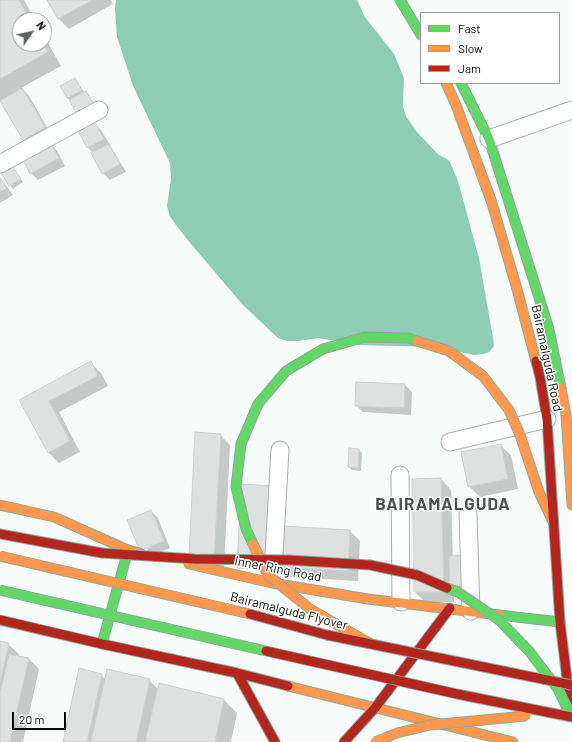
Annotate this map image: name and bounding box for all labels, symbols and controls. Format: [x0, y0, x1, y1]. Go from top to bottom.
north arrow [12, 12, 52, 52]
legend [420, 12, 560, 84]
text: N [34, 19, 49, 32]
text: Fast [458, 21, 481, 35]
text: Slow [458, 41, 483, 55]
text: Jam [458, 61, 481, 75]
street label: Bairamalguda Road [528, 303, 566, 413]
district label: BAIRAMALGUDA [375, 494, 511, 514]
street label: Inner Ring Road [233, 553, 323, 585]
street label: Bairamalguda Flyover [229, 589, 349, 633]
scale bar [14, 704, 68, 730]
text: 20 m [19, 712, 45, 726]

